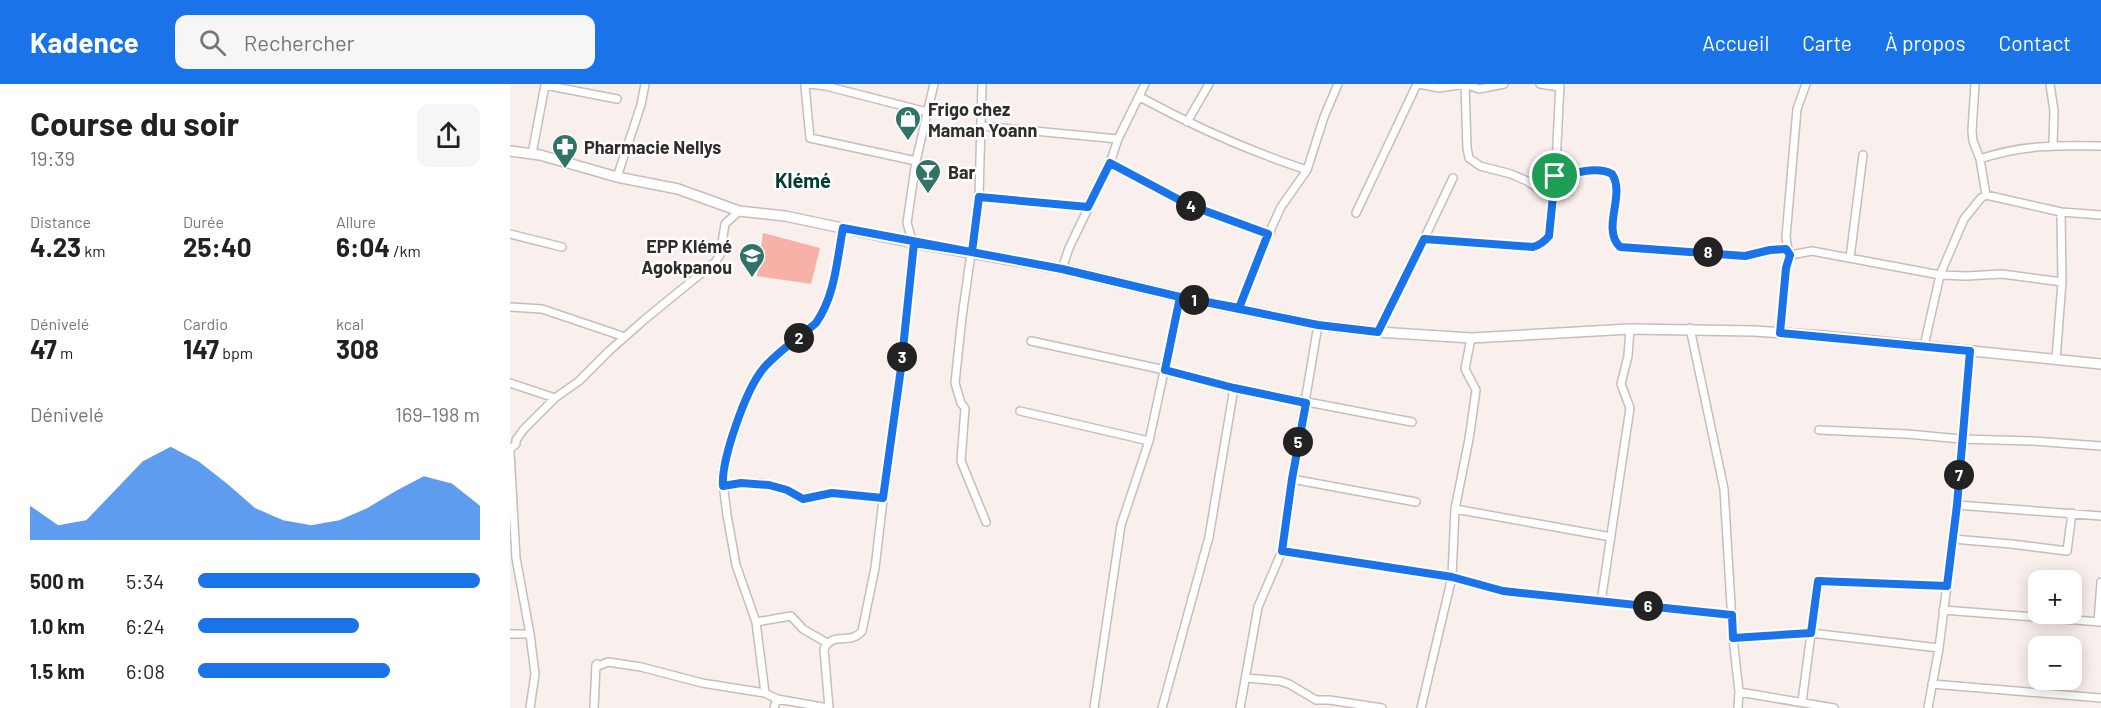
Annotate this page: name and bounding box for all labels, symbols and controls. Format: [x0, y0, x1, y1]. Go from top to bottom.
search box [175, 15, 595, 69]
text: Kadence [30, 25, 139, 59]
icon: search [196, 26, 229, 59]
text: Rechercher [244, 29, 355, 55]
text: Accueil [1702, 30, 1769, 55]
text: Carte [1802, 30, 1852, 55]
text: À propos [1885, 30, 1966, 55]
text: Contact [1999, 30, 2071, 55]
place label: Frigo chez Maman Yoann [928, 98, 1037, 141]
text: Course du soir [30, 103, 239, 143]
button: share [417, 104, 480, 167]
shop icon: Frigo chez Maman Yoann [893, 104, 923, 142]
pharmacy icon: Pharmacie Nellys [550, 132, 580, 170]
place label: Pharmacie Nellys [584, 136, 721, 158]
text: 19:39 [30, 146, 75, 170]
pin [1529, 150, 1580, 201]
bar icon: Bar [913, 157, 943, 195]
icon: arrive [1538, 159, 1571, 192]
place label: Bar [948, 161, 976, 183]
district label: Klémé [775, 168, 831, 192]
pin: 4 [1176, 191, 1206, 221]
text: 4 [1186, 196, 1196, 215]
text: Distance [30, 212, 91, 231]
text: Durée [183, 212, 224, 231]
text: Allure [336, 212, 376, 231]
text: 4.23 [30, 231, 81, 262]
text: 25:40 [183, 231, 252, 262]
text: 6:04 [336, 231, 390, 262]
place label: EPP Klémé Agokpanou [641, 235, 732, 278]
pin: 8 [1693, 237, 1723, 267]
text: km [81, 241, 105, 260]
text: /km [390, 241, 421, 260]
school or university icon: EPP Klémé Agokpanou [737, 241, 767, 279]
text: 8 [1704, 242, 1712, 261]
pin: 1 [1179, 285, 1209, 315]
text: 1 [1191, 290, 1197, 309]
text: Dénivelé [30, 314, 89, 333]
text: Cardio [183, 314, 228, 333]
text: kcal [336, 314, 364, 333]
pin: 2 [784, 323, 814, 353]
text: 2 [795, 328, 803, 347]
text: 47 [30, 333, 57, 364]
text: 147 [183, 333, 219, 364]
text: 308 [336, 333, 379, 364]
pin: 3 [887, 342, 917, 372]
text: m [57, 343, 73, 362]
text: bpm [219, 343, 253, 362]
text: 3 [898, 347, 906, 366]
text: Dénivelé [30, 402, 104, 426]
text: 169–198 m [395, 402, 480, 426]
pin: 5 [1283, 427, 1313, 457]
text: 5 [1294, 432, 1302, 451]
pin: 7 [1944, 460, 1974, 490]
text: 7 [1955, 465, 1963, 484]
text: 500 m [30, 569, 84, 593]
text: 5:34 [126, 569, 164, 593]
map controls [2028, 570, 2082, 690]
button: + [2028, 570, 2082, 624]
pin: 6 [1633, 591, 1663, 621]
text: 6 [1644, 596, 1652, 615]
text: 1.0 km [30, 614, 85, 638]
text: 6:24 [126, 614, 165, 638]
button: − [2028, 636, 2082, 690]
text: 1.5 km [30, 659, 85, 683]
text: 6:08 [126, 659, 165, 683]

